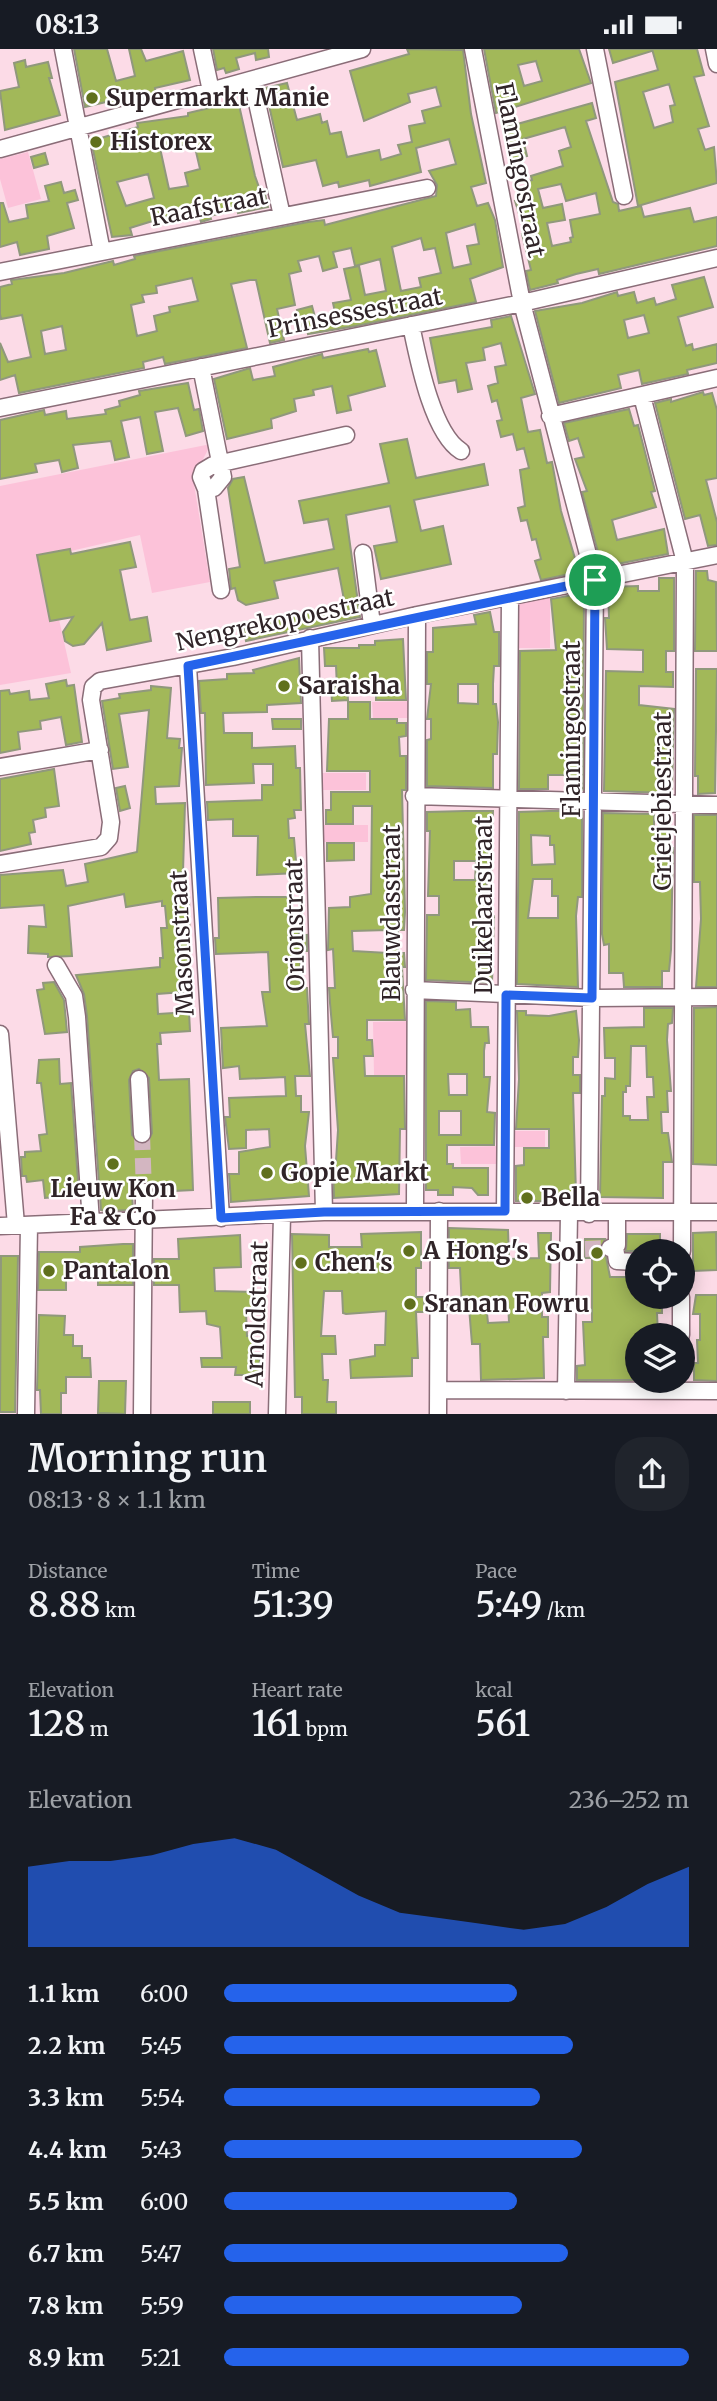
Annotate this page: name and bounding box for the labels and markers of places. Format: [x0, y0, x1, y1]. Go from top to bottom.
place label: Supermarkt Manie [106, 82, 329, 113]
marker: Supermarkt Manie [84, 90, 100, 106]
place label: Historex [110, 126, 212, 157]
marker: Historex [88, 134, 104, 150]
pin [565, 550, 625, 610]
place label: Saraisha [298, 670, 400, 701]
marker: Saraisha [276, 678, 292, 694]
marker: Lieuw Kon Fa & Co [105, 1156, 121, 1172]
place label: Gopie Markt [281, 1157, 429, 1188]
marker: Gopie Markt [259, 1165, 275, 1181]
place label: Lieuw Kon Fa & Co [50, 1173, 176, 1232]
place label: Bella [541, 1182, 600, 1213]
marker: Bella [519, 1190, 535, 1206]
place label: A Hong's [422, 1235, 529, 1266]
place label: Sol [546, 1237, 583, 1268]
marker: A Hong's [401, 1243, 417, 1259]
marker: Sol [589, 1245, 605, 1261]
place label: Chen's [315, 1247, 393, 1278]
place label: Pantalon [63, 1255, 169, 1286]
marker: Chen's [293, 1255, 309, 1271]
marker: Pantalon [41, 1263, 57, 1279]
place label: Sranan Fowru [424, 1288, 590, 1319]
marker: Sranan Fowru [402, 1296, 418, 1312]

